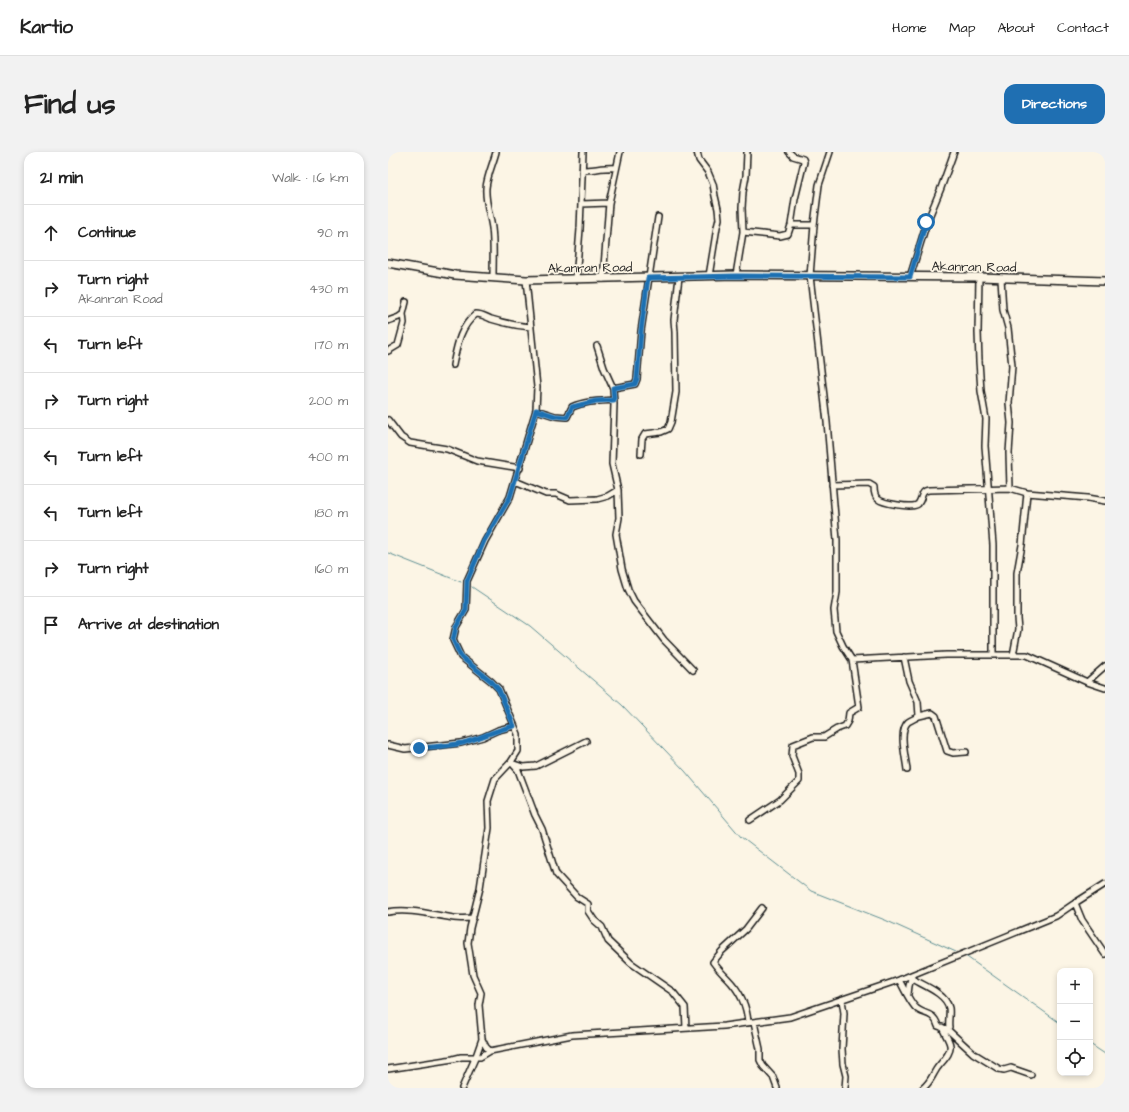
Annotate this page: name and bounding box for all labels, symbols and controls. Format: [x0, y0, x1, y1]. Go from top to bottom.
text: Kartio [20, 14, 73, 41]
text: Home [892, 18, 927, 38]
text: Map [949, 18, 975, 38]
text: About [997, 18, 1035, 38]
text: Contact [1057, 18, 1109, 38]
button: Directions [1004, 84, 1105, 124]
text: Find us [24, 85, 115, 124]
text: 21 min [40, 166, 83, 190]
text: Walk · 1.6 km [272, 169, 348, 187]
route start [917, 213, 935, 231]
icon: ahead [40, 222, 62, 244]
text: Continue [78, 222, 136, 243]
text: 90 m [317, 224, 348, 242]
street label: Akanran Road [931, 257, 1017, 277]
street label: Akanran Road [547, 258, 633, 278]
text: Turn right [78, 269, 149, 290]
icon: right [40, 278, 62, 300]
text: 430 m [309, 280, 348, 298]
text: Akanran Road [78, 290, 163, 308]
icon: left [40, 334, 62, 356]
text: Turn left [78, 334, 142, 355]
text: 170 m [315, 336, 348, 354]
icon: right [40, 390, 62, 412]
text: Turn right [78, 390, 149, 411]
text: 200 m [309, 392, 348, 410]
icon: left [40, 446, 62, 468]
text: Turn left [78, 446, 142, 467]
text: 400 m [307, 448, 348, 466]
icon: left [40, 502, 62, 524]
text: Turn left [78, 502, 142, 523]
text: 180 m [314, 504, 348, 522]
icon: right [40, 558, 62, 580]
text: Turn right [78, 558, 149, 579]
text: 160 m [315, 560, 348, 578]
icon: arrive [40, 614, 62, 636]
text: Arrive at destination [78, 614, 219, 635]
route end [410, 739, 428, 757]
map controls [1057, 968, 1093, 1076]
button: + [1057, 968, 1093, 1004]
button: − [1057, 1004, 1093, 1040]
button: locate [1057, 1040, 1093, 1076]

